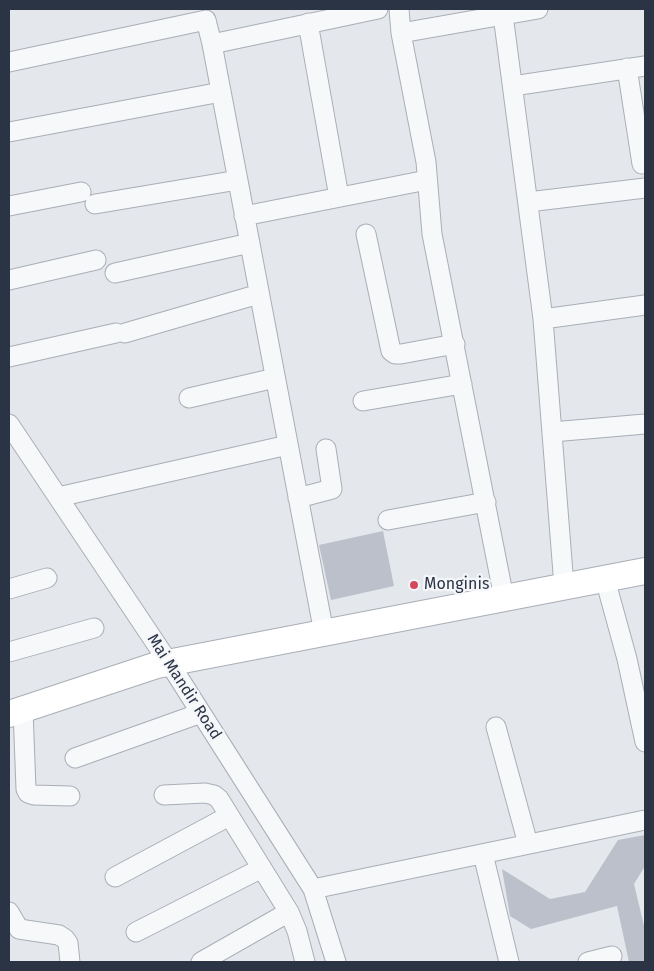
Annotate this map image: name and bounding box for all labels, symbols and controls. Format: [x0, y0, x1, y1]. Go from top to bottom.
place label: Monginis [424, 575, 489, 595]
marker: Monginis [408, 579, 420, 591]
street label: Mai Mandir Road [143, 631, 225, 743]

